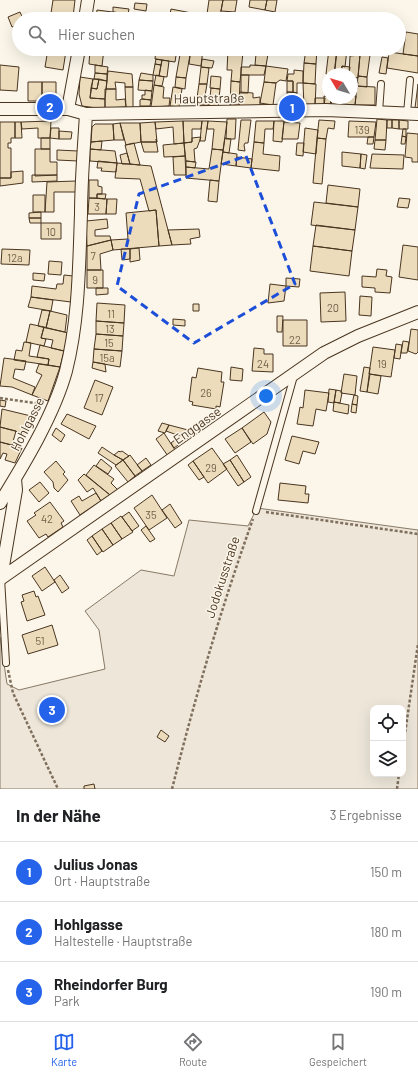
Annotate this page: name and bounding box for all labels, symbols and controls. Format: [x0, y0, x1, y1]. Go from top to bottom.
search box [12, 12, 406, 56]
icon: search [26, 23, 48, 45]
text: Hier suchen [58, 25, 135, 43]
north arrow [322, 68, 358, 104]
street label: Hauptstraße [174, 89, 244, 107]
pin: 2 [37, 92, 63, 122]
pin: 1 [279, 93, 305, 123]
house number: 139 [354, 123, 370, 136]
house number: 3 [94, 200, 100, 213]
house number: 10 [46, 225, 56, 238]
house number: 7 [90, 249, 96, 262]
house number: 12a [7, 251, 23, 264]
house number: 9 [92, 273, 98, 286]
house number: 20 [327, 301, 339, 314]
house number: 11 [107, 307, 115, 320]
house number: 13 [105, 322, 115, 335]
house number: 22 [289, 333, 301, 346]
house number: 15 [104, 336, 114, 349]
house number: 15a [99, 351, 115, 364]
house number: 24 [257, 357, 269, 370]
house number: 19 [377, 357, 387, 370]
house number: 26 [200, 386, 212, 399]
your location [256, 386, 276, 406]
house number: 17 [94, 391, 104, 404]
street label: Hohlgasse [7, 394, 47, 454]
street label: Enggasse [170, 403, 224, 447]
house number: 29 [205, 461, 217, 474]
house number: 35 [145, 508, 157, 521]
house number: 42 [41, 512, 53, 525]
street label: Jodokusstraße [201, 534, 243, 620]
house number: 51 [35, 634, 45, 647]
pin: 3 [39, 695, 65, 725]
map controls [370, 705, 406, 777]
button: locate [370, 705, 406, 741]
button: layers [370, 741, 406, 777]
text: In der Nähe [16, 805, 101, 825]
text: 3 Ergebnisse [330, 807, 402, 823]
text: Julius Jonas [54, 855, 138, 873]
text: 1 [27, 864, 31, 880]
text: 150 m [370, 864, 402, 880]
text: Ort · Hauptstraße [54, 873, 150, 889]
text: Hohlgasse [54, 915, 123, 933]
text: 2 [25, 924, 33, 940]
text: 180 m [370, 924, 402, 940]
text: Haltestelle · Hauptstraße [54, 933, 193, 949]
text: Rheindorfer Burg [54, 975, 168, 993]
text: 3 [25, 984, 33, 1000]
text: 190 m [370, 984, 402, 1000]
text: Park [54, 993, 80, 1009]
tab: Karte [51, 1031, 77, 1068]
tab: Route [179, 1031, 207, 1068]
tab: Gespeichert [309, 1031, 367, 1068]

